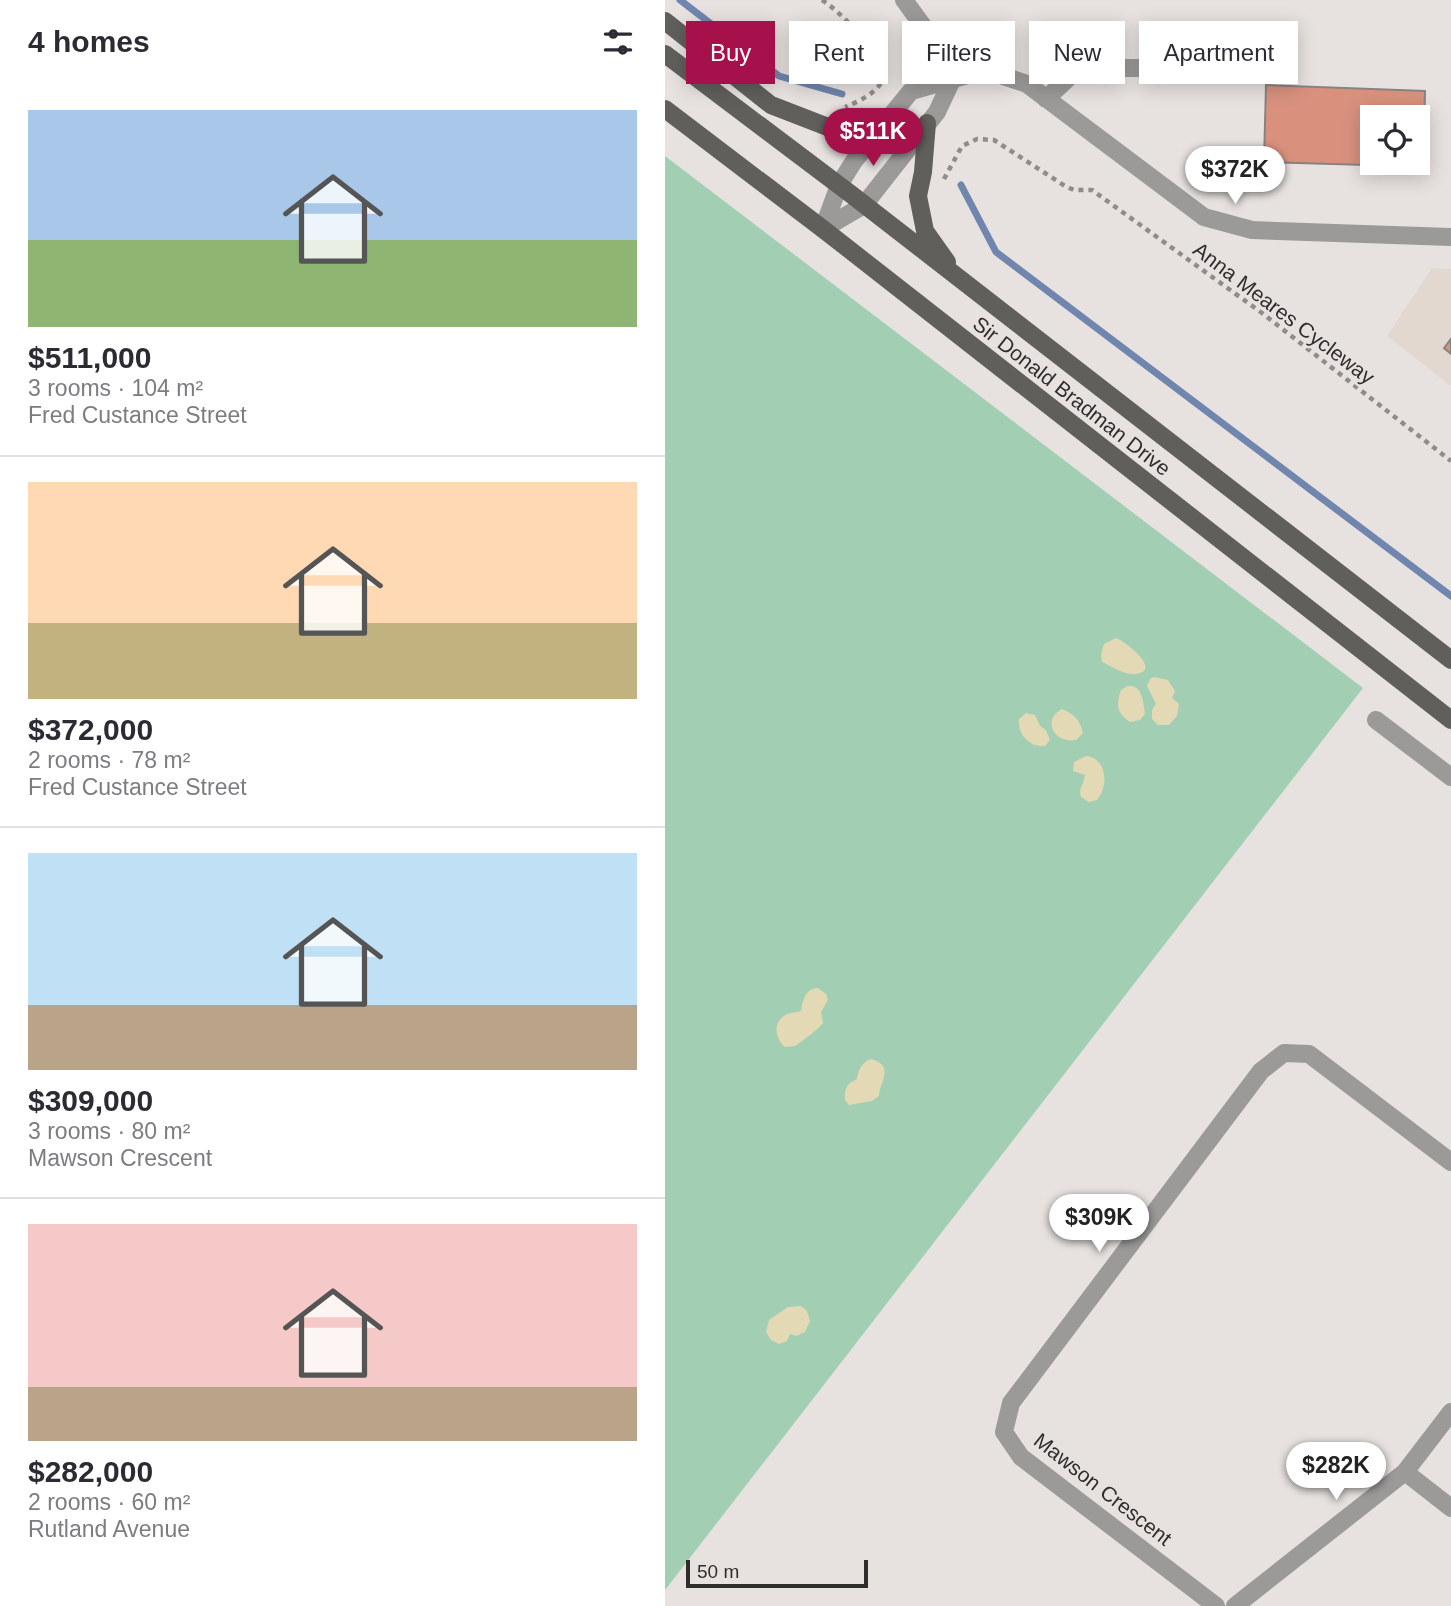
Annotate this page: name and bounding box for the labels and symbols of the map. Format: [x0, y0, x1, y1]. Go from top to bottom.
pin: $511K [824, 108, 922, 168]
pin: $372K [1186, 146, 1284, 206]
street label: Anna Meares Cycleway [1189, 237, 1379, 389]
street label: Sir Donald Bradman Drive [969, 312, 1175, 480]
pin: $309K [1050, 1194, 1148, 1254]
street label: Mawson Crescent [1030, 1428, 1176, 1550]
pin: $282K [1287, 1442, 1385, 1502]
scale bar [686, 1557, 868, 1589]

